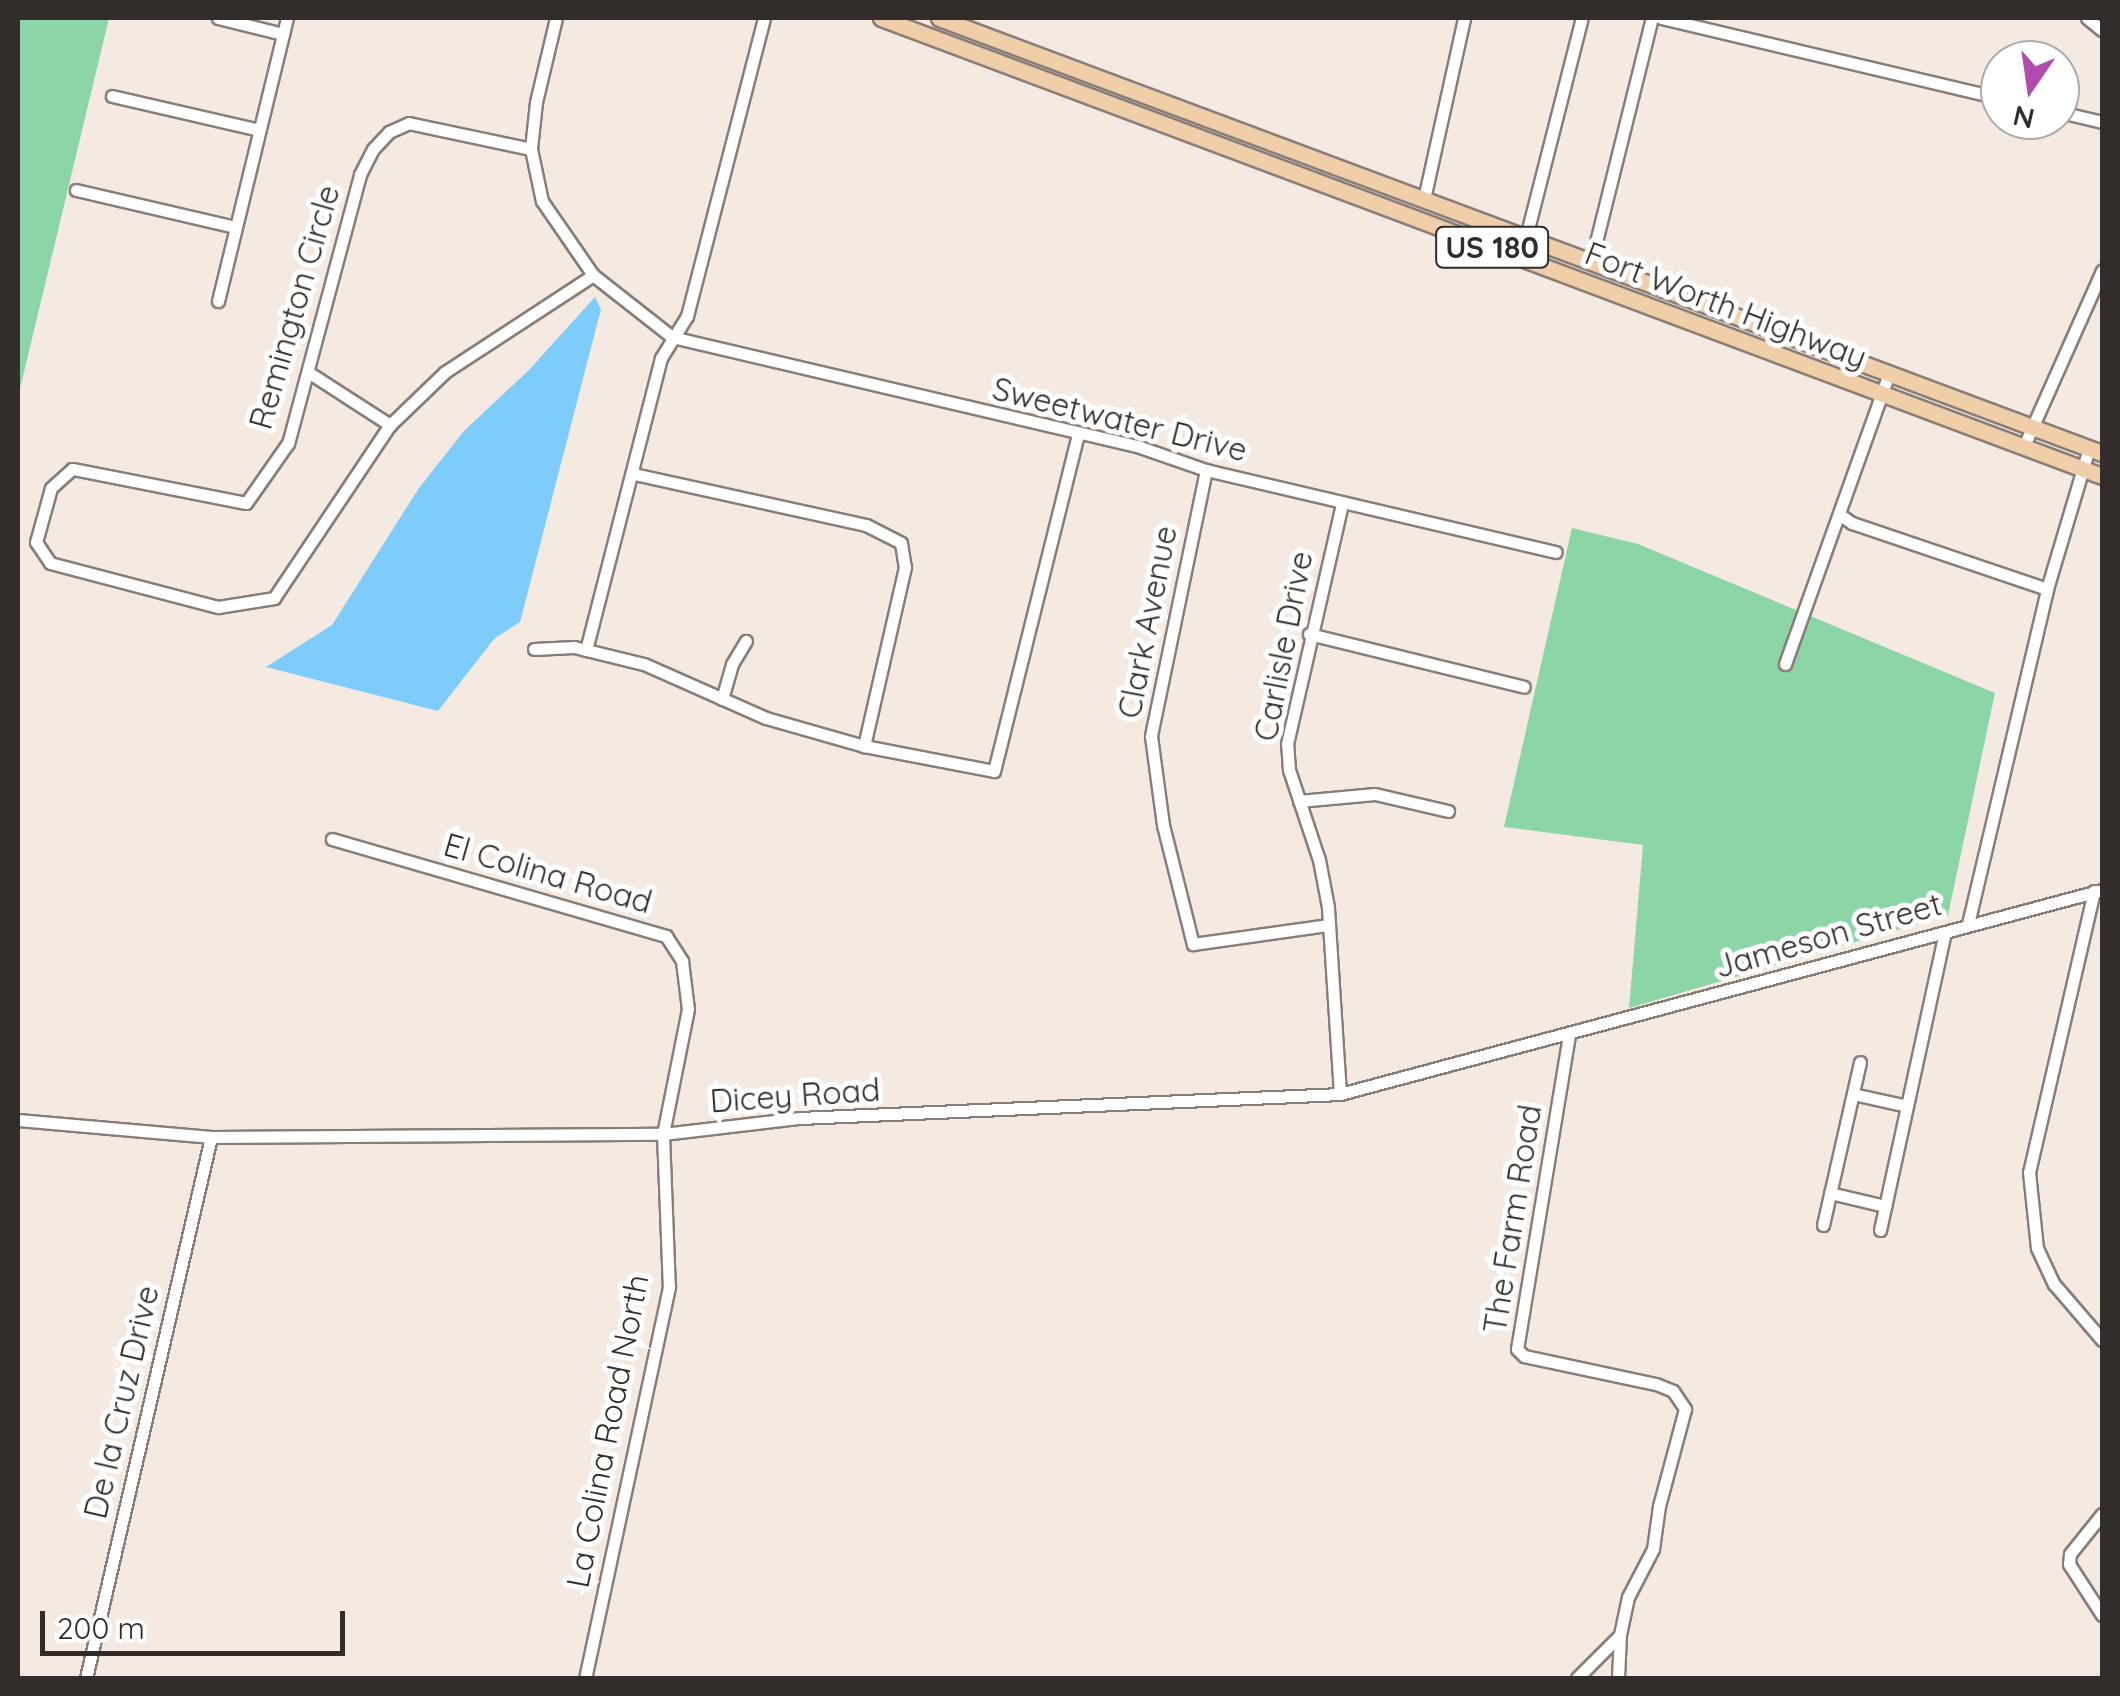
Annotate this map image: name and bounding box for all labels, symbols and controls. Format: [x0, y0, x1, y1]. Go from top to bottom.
north arrow [1980, 40, 2080, 140]
text: N [2010, 98, 2038, 137]
street label: Remington Circle [241, 181, 347, 433]
road number: US 180 [1434, 222, 1550, 272]
street label: Fort Worth Highway [1580, 234, 1872, 376]
street label: Sweetwater Drive [989, 369, 1251, 469]
street label: Clark Avenue [1110, 522, 1184, 722]
street label: Carlisle Drive [1246, 548, 1320, 744]
street label: El Colina Road [440, 825, 656, 921]
street label: Jameson Street [1710, 884, 1946, 986]
street label: Dicey Road [709, 1070, 881, 1120]
street label: The Farm Road [1475, 1102, 1549, 1336]
street label: La Colina Road North [558, 1271, 656, 1591]
street label: De la Cruz Drive [76, 1282, 166, 1522]
scale bar [45, 1591, 350, 1653]
text: 200 m [57, 1609, 145, 1647]

